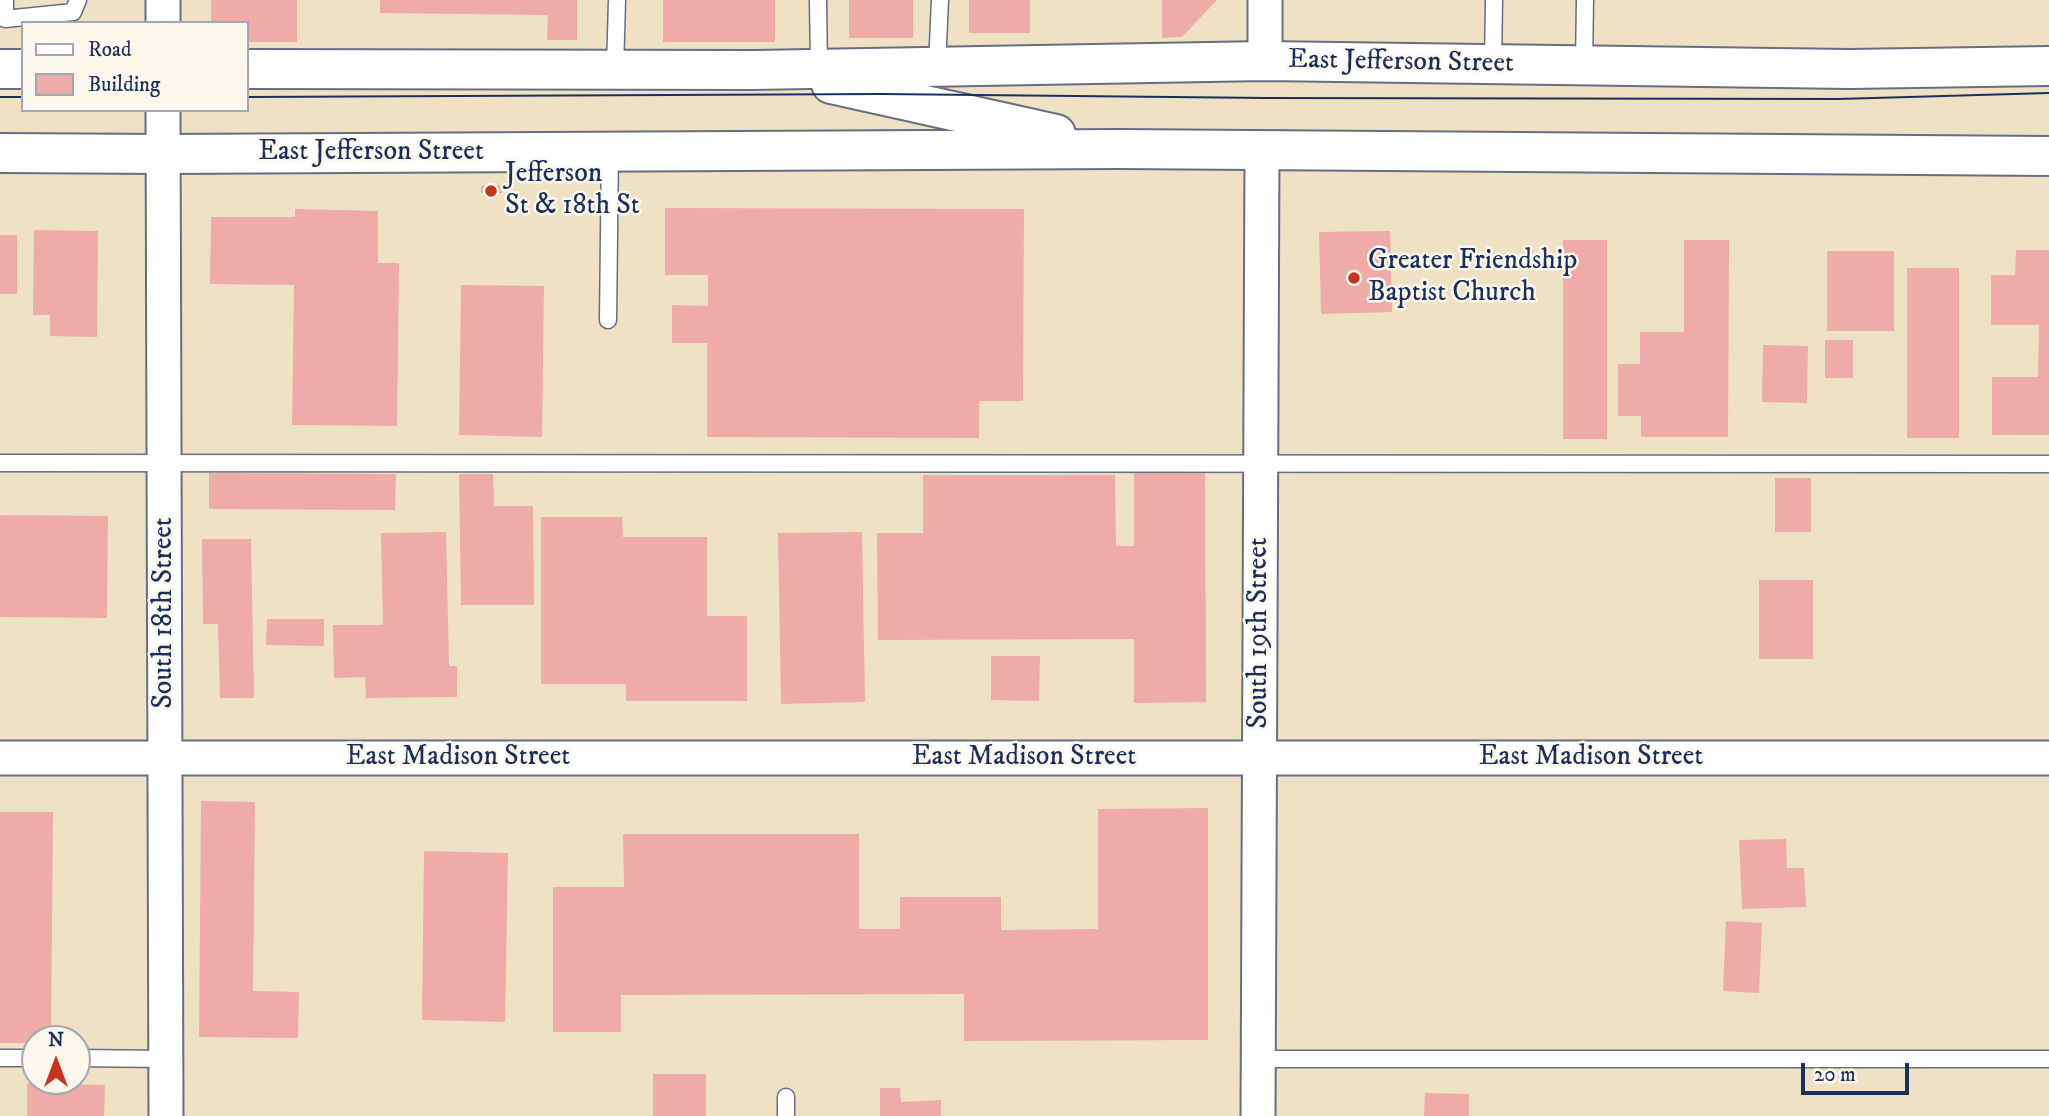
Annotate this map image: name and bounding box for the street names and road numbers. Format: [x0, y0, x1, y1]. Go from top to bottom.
street label: East Jefferson Street [1288, 44, 1514, 82]
street label: East Jefferson Street [258, 136, 484, 170]
street label: South 18th Street [148, 517, 182, 709]
street label: South 19th Street [1243, 537, 1277, 729]
street label: East Madison Street [346, 741, 570, 775]
street label: East Madison Street [912, 741, 1136, 775]
street label: East Madison Street [1479, 741, 1703, 775]

